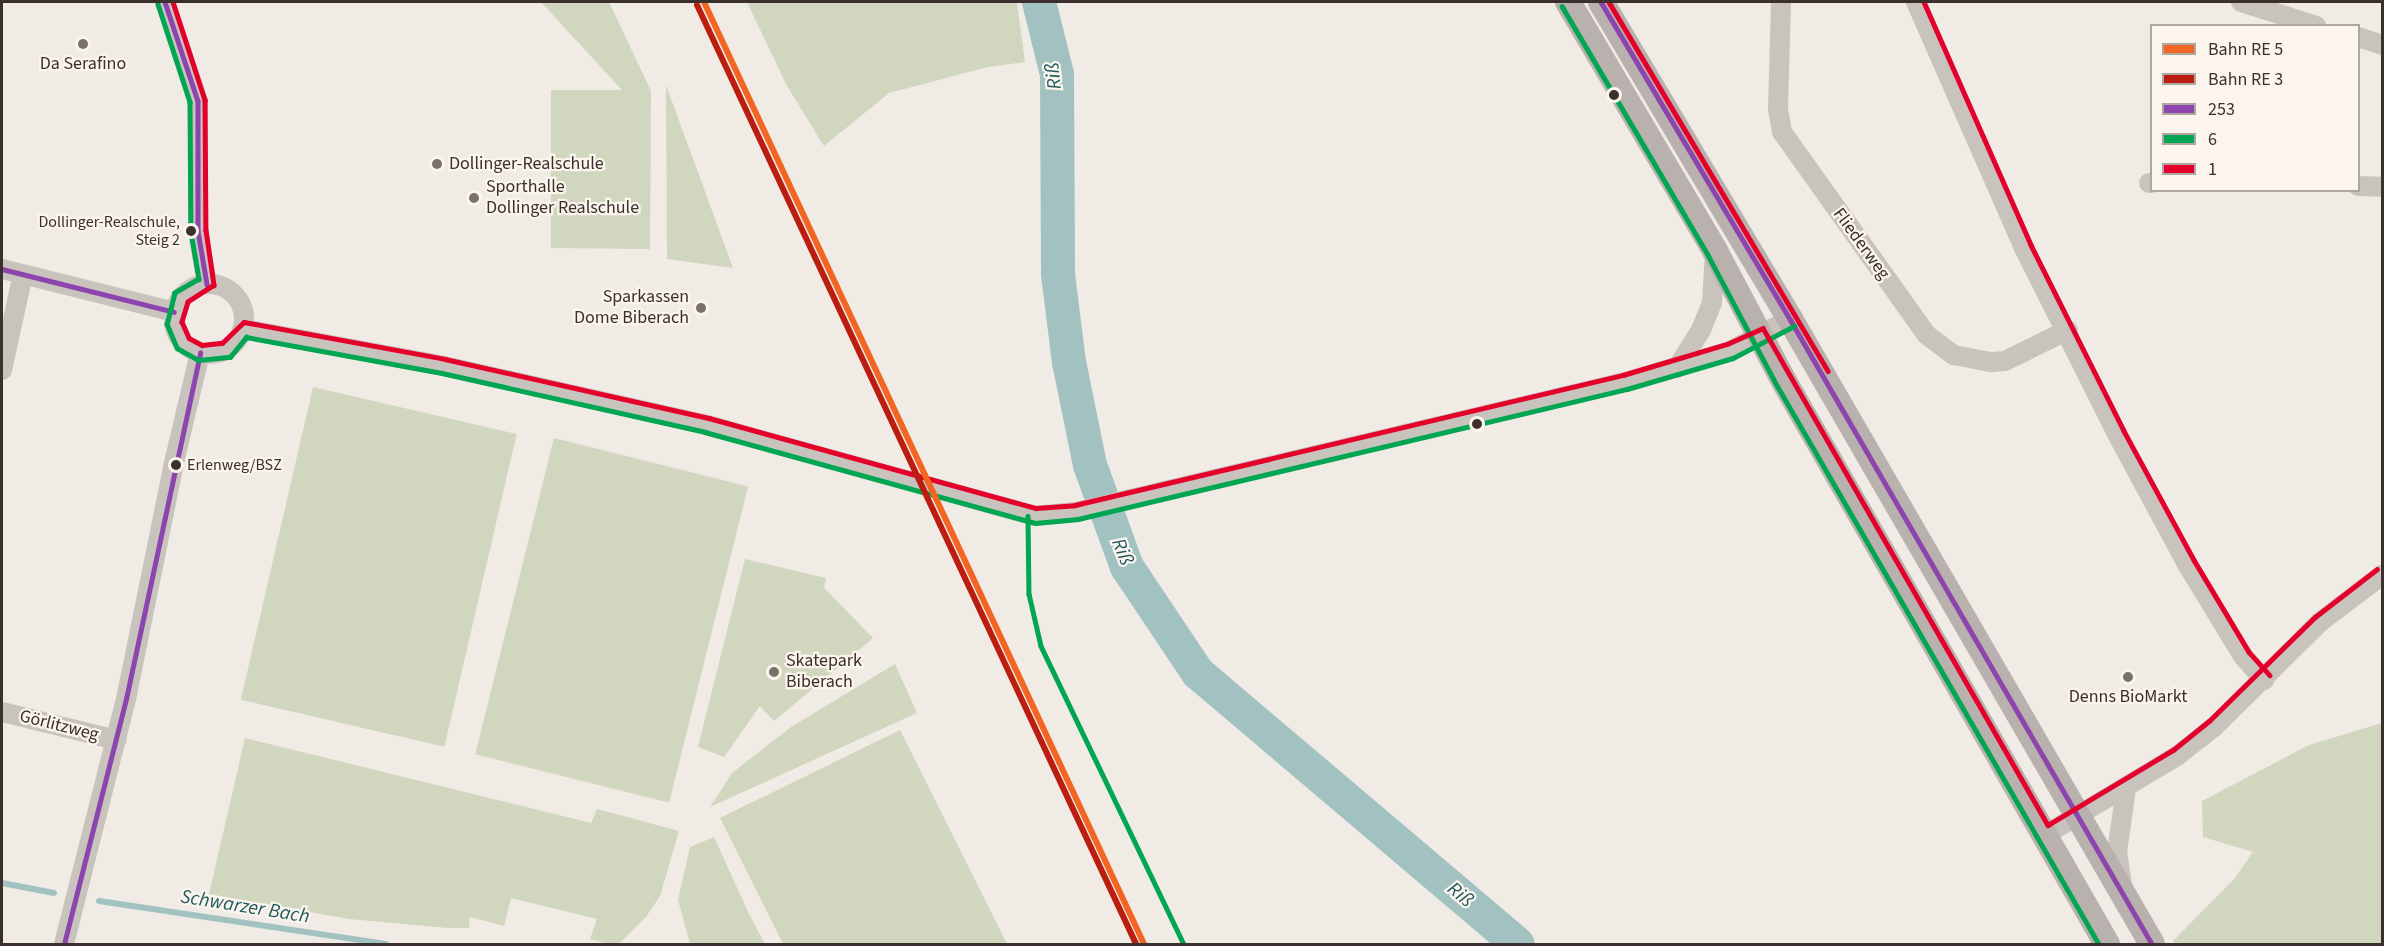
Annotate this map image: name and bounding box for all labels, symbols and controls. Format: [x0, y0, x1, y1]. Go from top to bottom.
legend [2150, 24, 2360, 192]
marker: Da Serafino [76, 37, 90, 51]
text: Bahn RE 5 [2208, 37, 2283, 62]
place label: Da Serafino [40, 53, 126, 75]
water label: Riß [1040, 61, 1068, 91]
text: Bahn RE 3 [2208, 67, 2283, 92]
unlabelled marker [1608, 89, 1620, 101]
text: 253 [2208, 97, 2235, 122]
text: 6 [2208, 127, 2217, 152]
place label: Dollinger-Realschule [449, 153, 604, 175]
marker: Dollinger-Realschule [430, 157, 444, 171]
text: 1 [2208, 157, 2217, 182]
place label: Sporthalle Dollinger Realschule [486, 177, 639, 219]
marker: Sporthalle Dollinger Realschule [467, 191, 481, 205]
street label: Fliederweg [1828, 204, 1894, 284]
place label: Dollinger-Realschule, Steig 2 [38, 212, 180, 250]
marker: Dollinger-Realschule, Steig 2 [185, 225, 197, 237]
place label: Sparkassen Dome Biberach [574, 287, 689, 330]
marker: Sparkassen Dome Biberach [694, 301, 708, 315]
unlabelled marker [1471, 418, 1483, 430]
place label: Erlenweg/BSZ [187, 455, 282, 475]
marker: Erlenweg/BSZ [170, 459, 182, 471]
water label: Riß [1106, 535, 1138, 569]
place label: Skatepark Biberach [786, 651, 862, 694]
marker: Skatepark Biberach [767, 665, 781, 679]
marker: Denns BioMarkt [2121, 670, 2135, 684]
place label: Denns BioMarkt [2069, 686, 2187, 708]
street label: Görlitzweg [17, 706, 101, 746]
water label: Riß [1442, 877, 1478, 913]
water label: Schwarzer Bach [179, 885, 311, 929]

